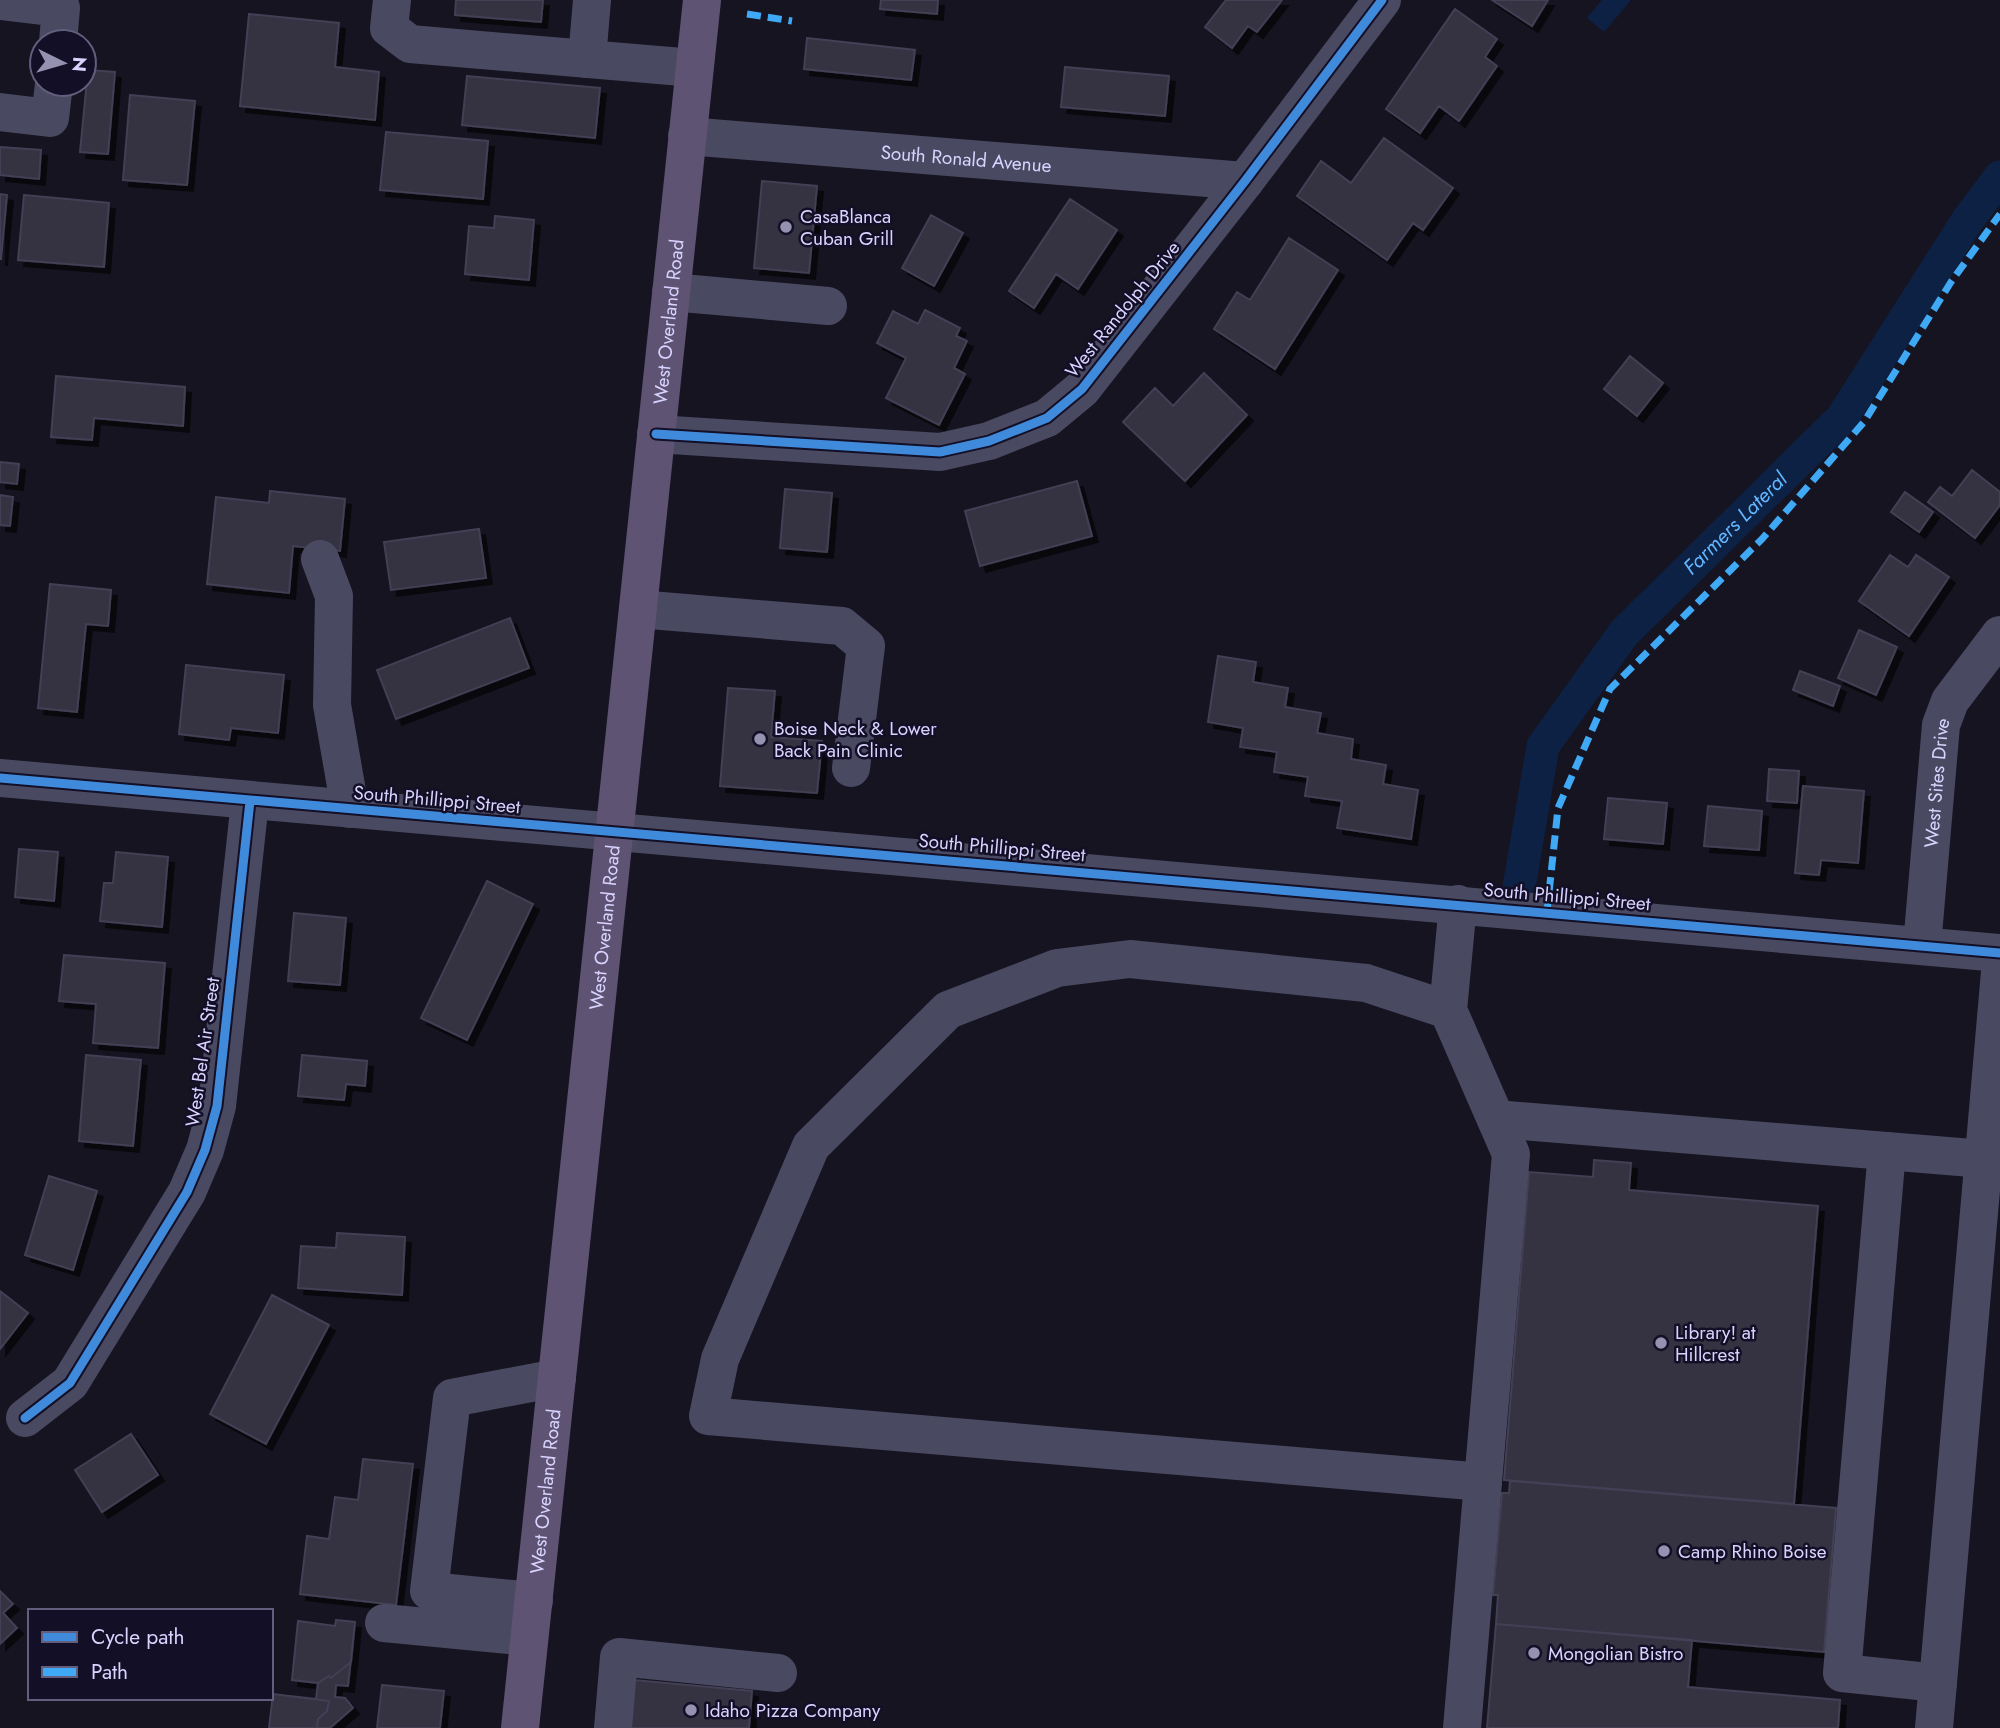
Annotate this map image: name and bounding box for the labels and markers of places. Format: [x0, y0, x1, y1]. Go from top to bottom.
place label: CasaBlanca Cuban Grill [800, 203, 894, 252]
marker: CasaBlanca Cuban Grill [778, 219, 794, 235]
place label: Boise Neck & Lower Back Pain Clinic [774, 715, 937, 764]
marker: Boise Neck & Lower Back Pain Clinic [752, 731, 768, 747]
place label: Library! at Hillcrest [1675, 1319, 1756, 1368]
marker: Library! at Hillcrest [1653, 1335, 1669, 1351]
place label: Camp Rhino Boise [1678, 1538, 1827, 1565]
marker: Camp Rhino Boise [1656, 1543, 1672, 1559]
place label: Mongolian Bistro [1548, 1640, 1683, 1667]
marker: Mongolian Bistro [1526, 1645, 1542, 1661]
place label: Idaho Pizza Company [705, 1697, 881, 1724]
marker: Idaho Pizza Company [683, 1702, 699, 1718]

